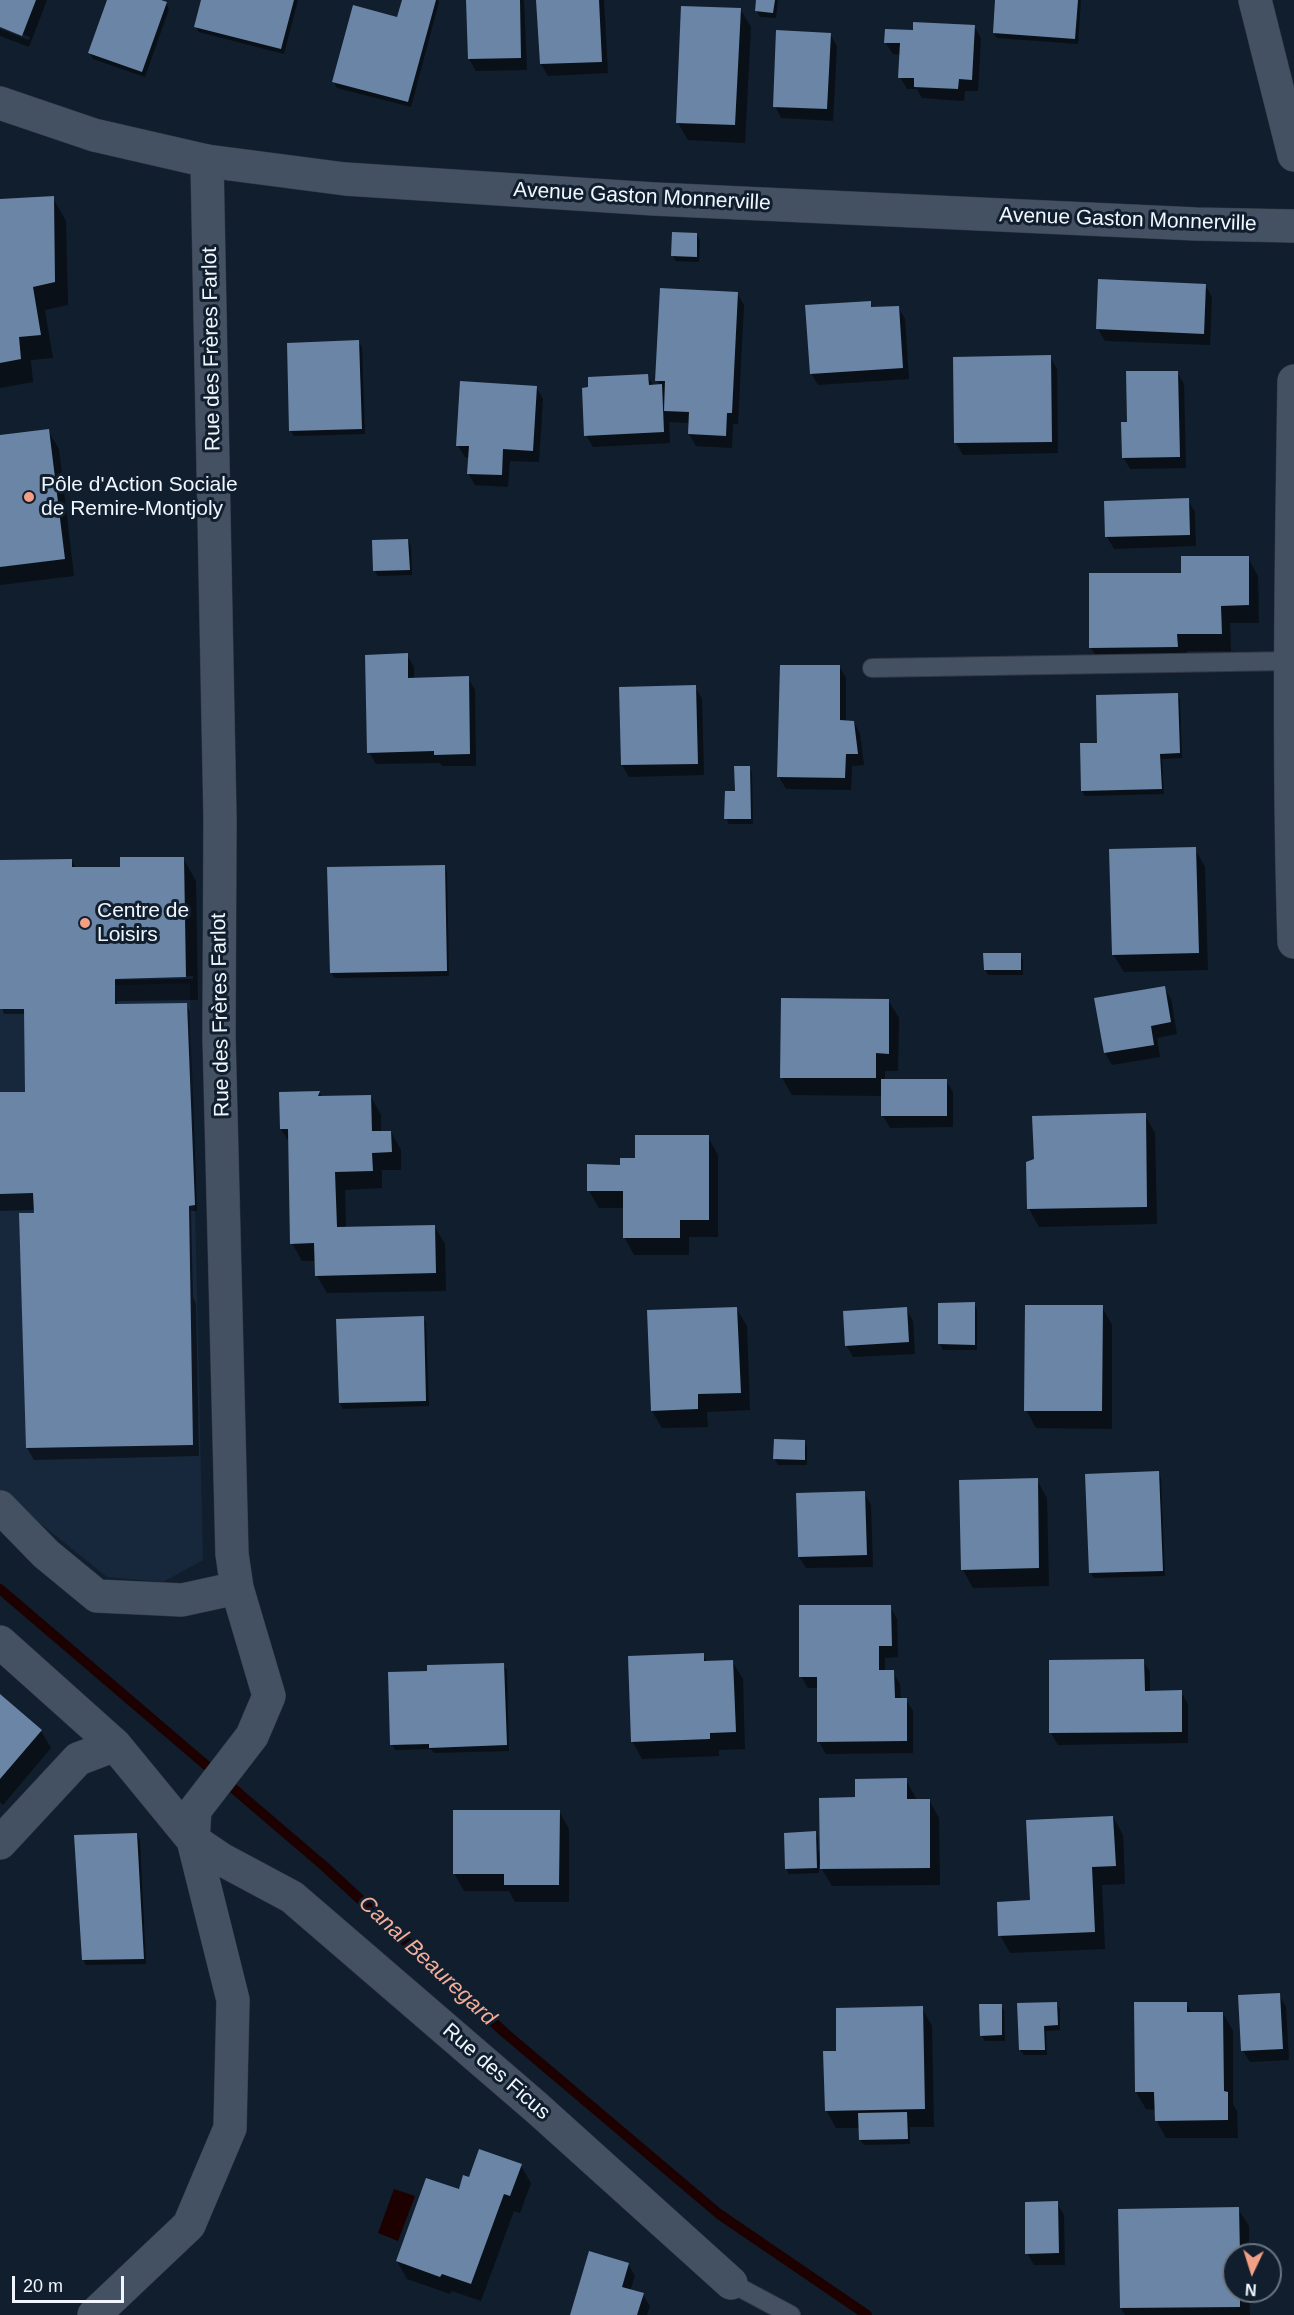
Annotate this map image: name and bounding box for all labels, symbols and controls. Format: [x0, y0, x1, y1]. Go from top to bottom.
street label: Avenue Gaston Monnerville [513, 178, 771, 216]
street label: Avenue Gaston Monnerville [999, 203, 1257, 237]
street label: Rue des Frères Farlot [198, 247, 226, 451]
place label: Pôle d'Action Sociale de Remire-Montjoly [41, 472, 238, 522]
marker: Pôle d'Action Sociale de Remire-Montjoly [22, 490, 36, 504]
place label: Centre de Loisirs [97, 898, 189, 948]
street label: Rue des Frères Farlot [207, 913, 235, 1117]
marker: Centre de Loisirs [78, 916, 92, 930]
water label: Canal Beauregard [353, 1890, 501, 2032]
street label: Rue des Ficus [437, 2018, 555, 2126]
north arrow [1222, 2243, 1282, 2303]
scale bar [15, 2264, 128, 2302]
text: 20 m [23, 2276, 63, 2296]
text: N [1244, 2281, 1257, 2298]

